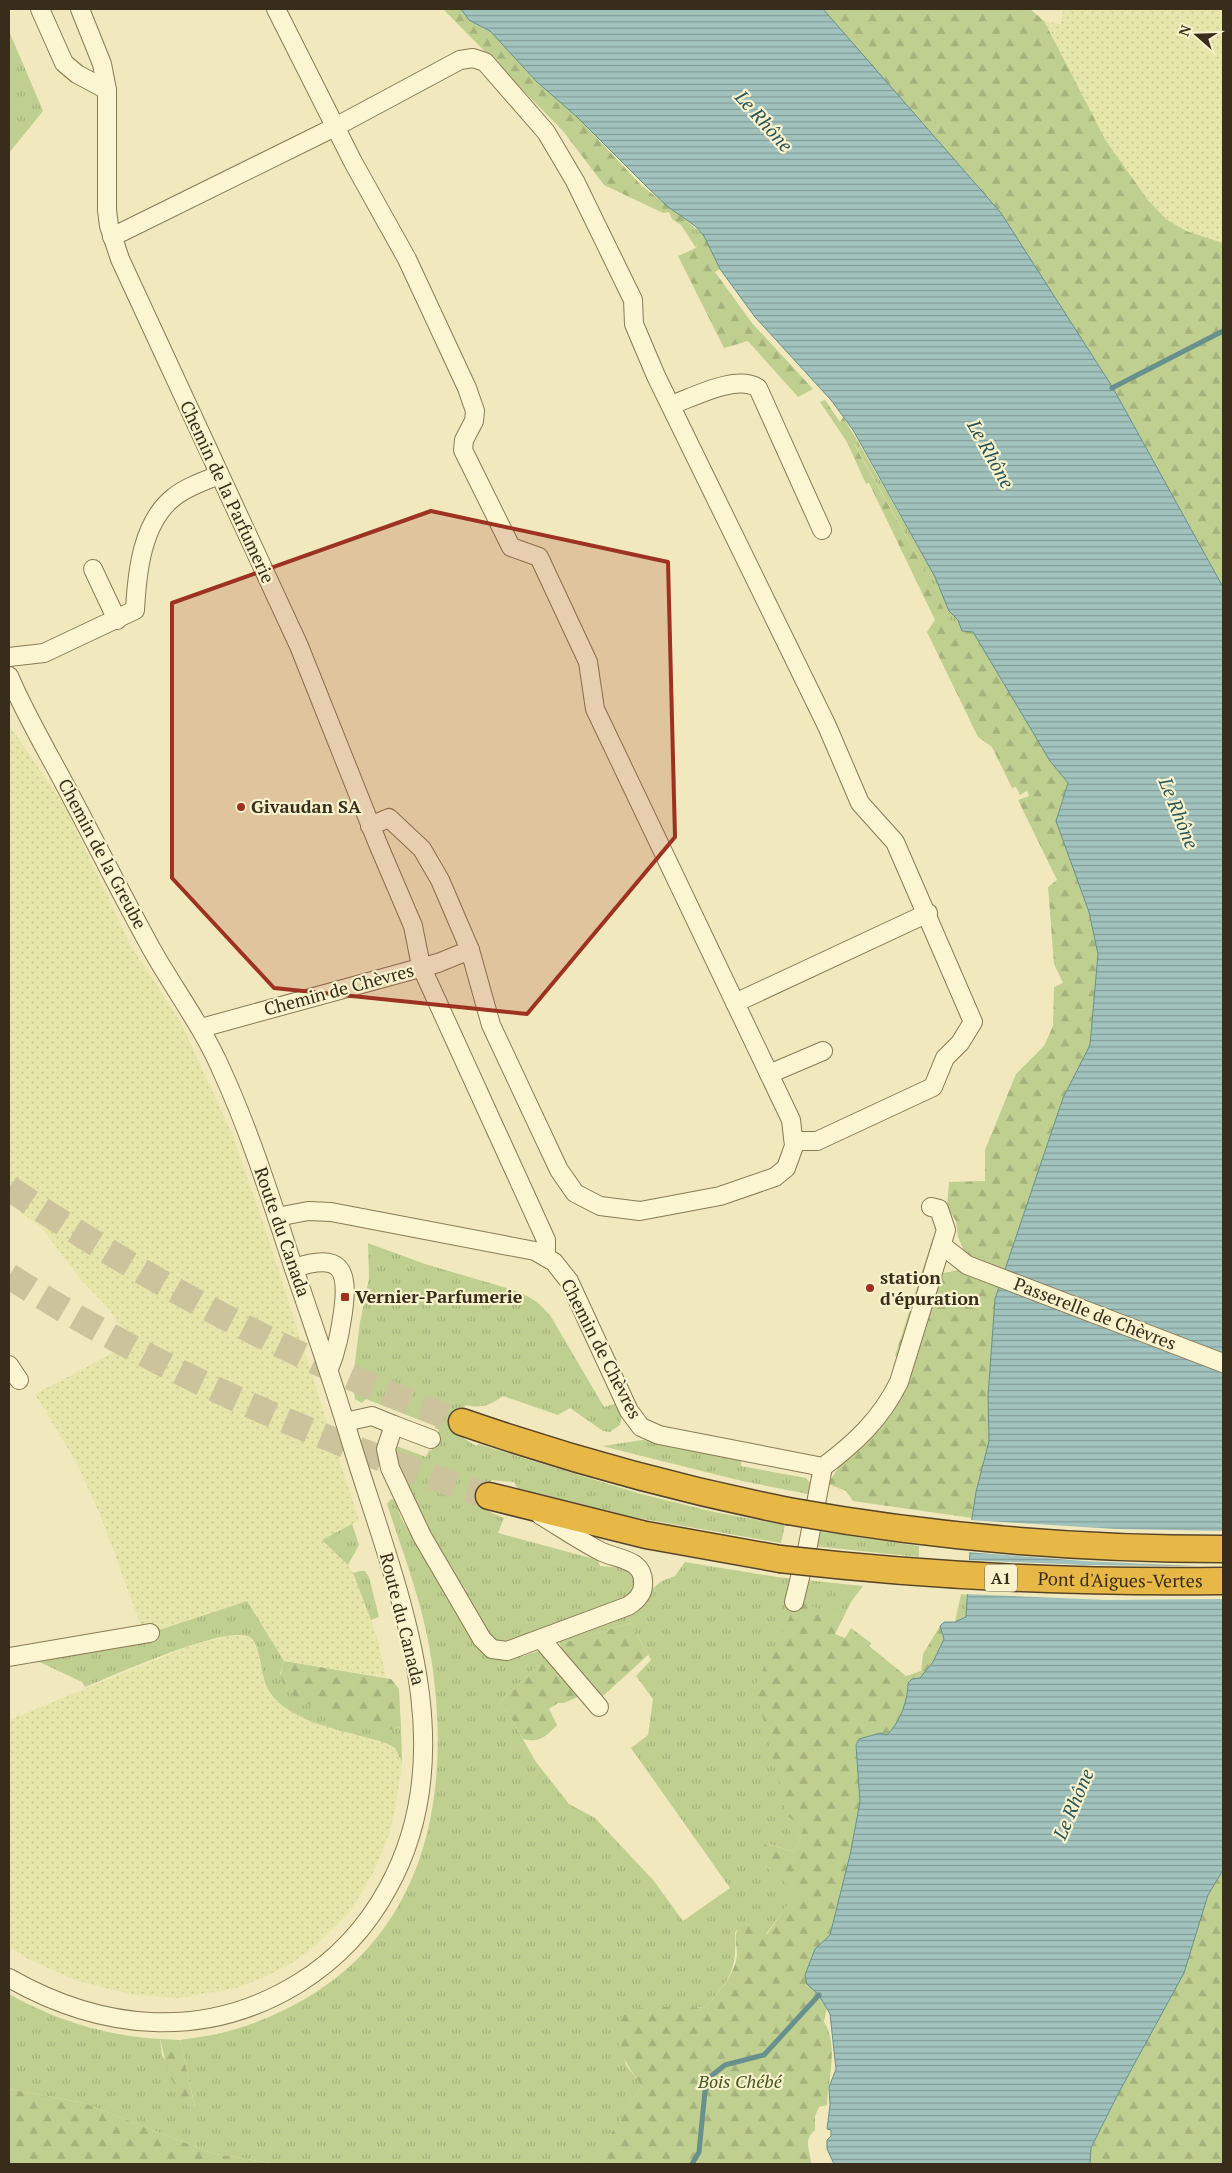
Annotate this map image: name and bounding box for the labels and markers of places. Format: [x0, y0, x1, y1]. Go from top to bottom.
place label: Givaudan SA [251, 794, 362, 818]
marker: Givaudan SA [235, 801, 247, 813]
place label: station d'épuration [880, 1265, 980, 1310]
marker: station d'épuration [864, 1282, 876, 1294]
place label: Vernier-Parfumerie [355, 1284, 523, 1308]
marker: Vernier-Parfumerie [339, 1291, 351, 1303]

